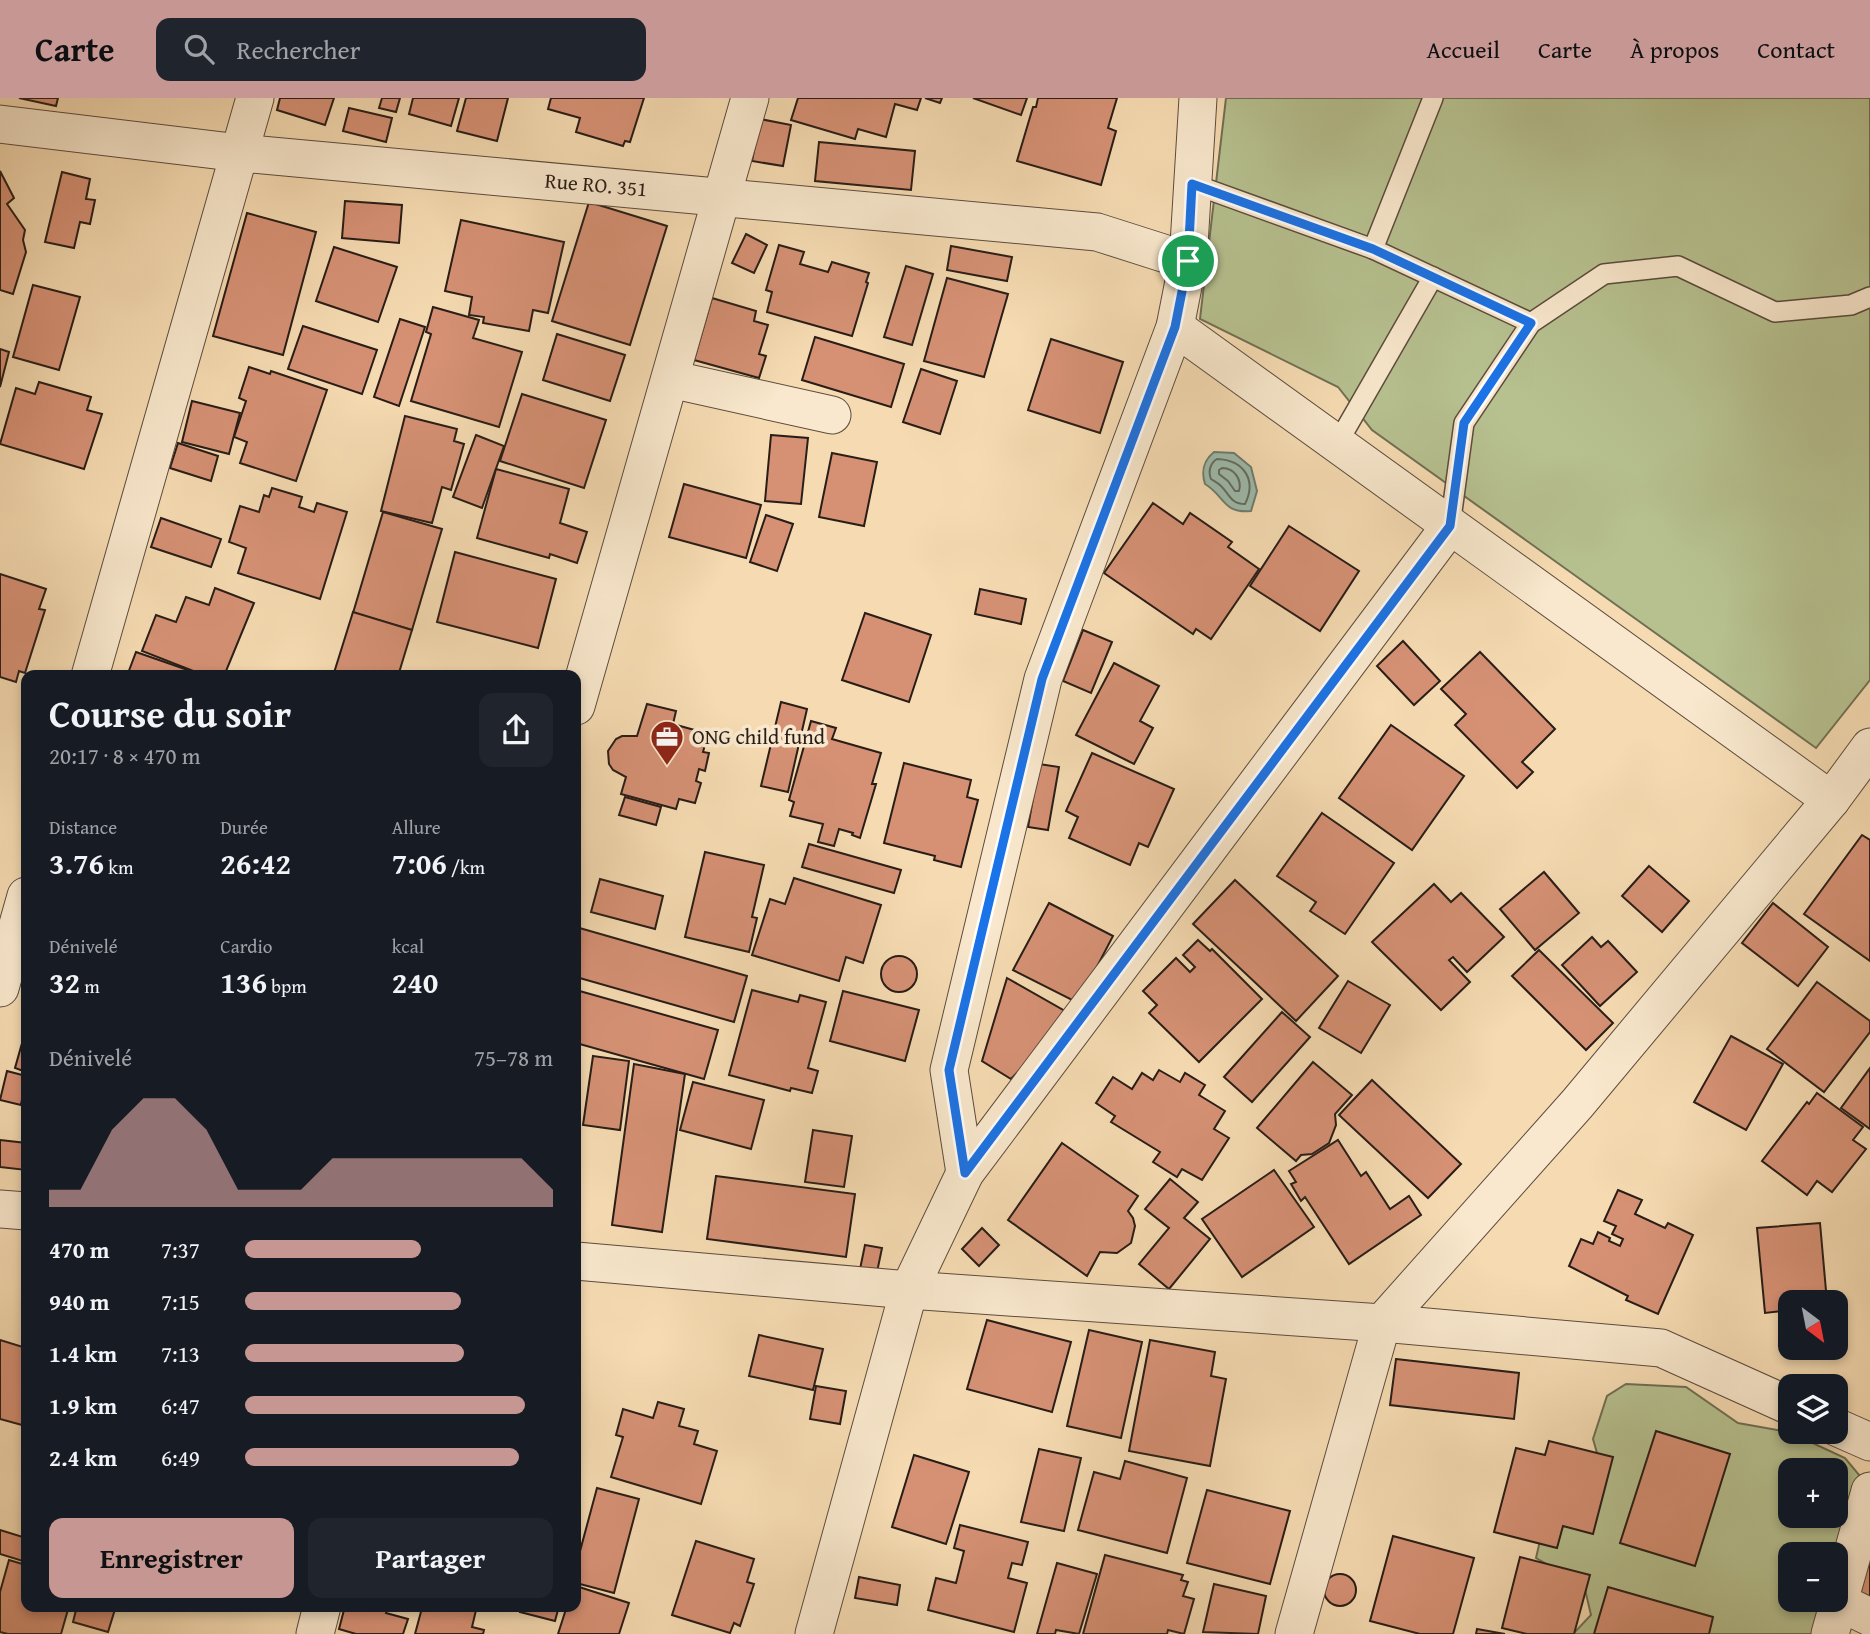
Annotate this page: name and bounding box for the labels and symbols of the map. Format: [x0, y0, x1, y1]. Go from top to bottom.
street label: Rue RO. 351 [543, 165, 649, 204]
pin [1158, 231, 1218, 291]
office icon: ONG child fund [648, 718, 686, 767]
place label: ONG child fund [692, 721, 826, 752]
north arrow [1778, 1290, 1848, 1360]

